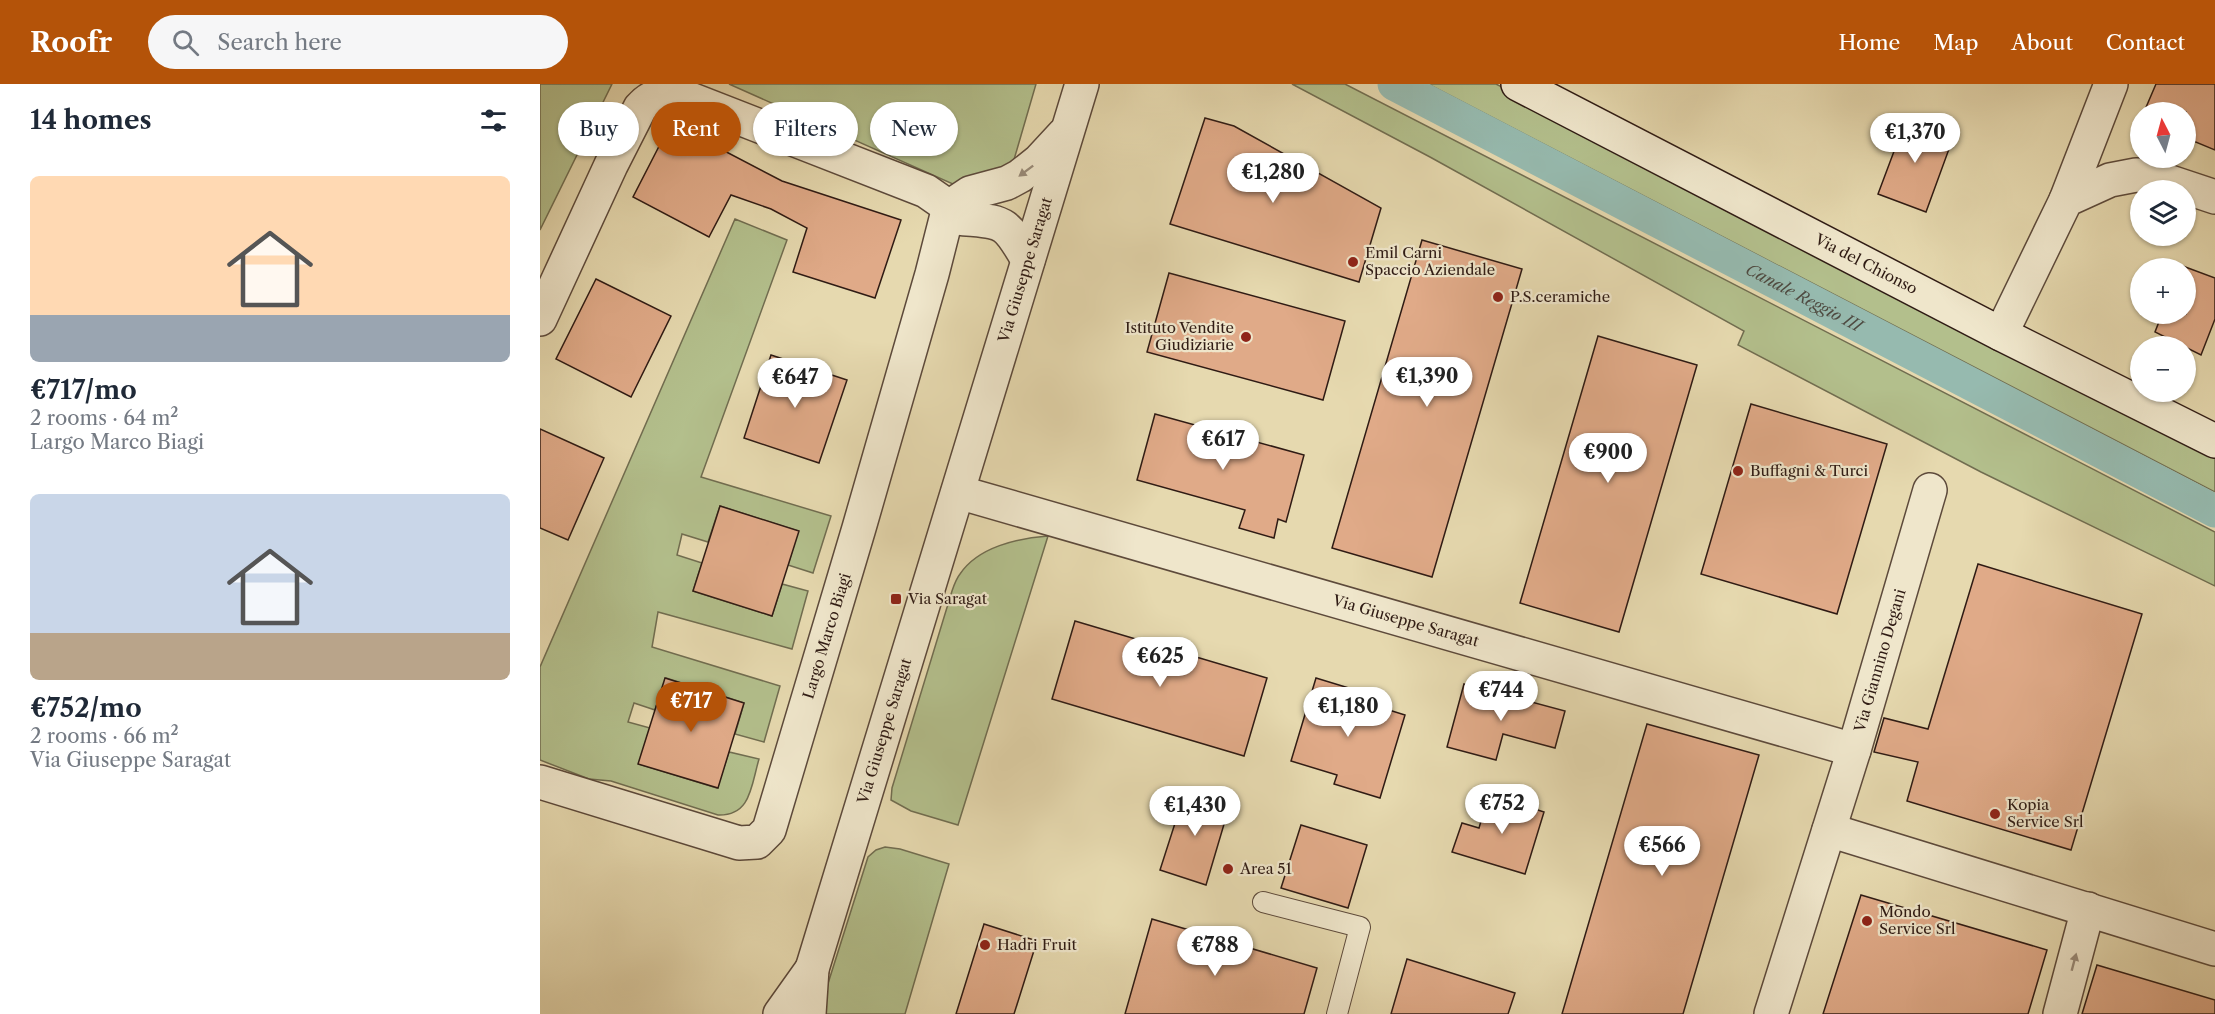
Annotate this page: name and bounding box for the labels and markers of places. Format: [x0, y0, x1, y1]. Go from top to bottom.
pin: €1,370 [1866, 113, 1964, 164]
pin: €1,280 [1224, 153, 1322, 204]
place label: Emil Carni Spaccio Aziendale [1365, 243, 1495, 279]
marker: Emil Carni Spaccio Aziendale [1346, 255, 1360, 269]
place label: P.S.ceramiche [1510, 287, 1610, 306]
marker: P.S.ceramiche [1491, 290, 1505, 304]
place label: Istituto Vendite Giudiziarie [1125, 318, 1234, 354]
marker: Istituto Vendite Giudiziarie [1239, 330, 1253, 344]
pin: €1,390 [1378, 357, 1476, 408]
pin: €647 [759, 358, 831, 409]
pin: €617 [1187, 420, 1259, 471]
pin: €900 [1572, 433, 1644, 484]
place label: Buffagni & Turci [1750, 461, 1868, 480]
marker: Buffagni & Turci [1731, 464, 1745, 478]
place label: Via Saragat [907, 589, 988, 608]
marker: Via Saragat [889, 592, 903, 606]
pin: €625 [1124, 637, 1196, 688]
pin: €744 [1465, 671, 1537, 722]
pin: €717 [655, 682, 727, 733]
pin: €1,180 [1299, 687, 1397, 738]
pin: €752 [1466, 784, 1538, 835]
pin: €1,430 [1146, 786, 1244, 837]
place label: Kopia Service Srl [2007, 795, 2084, 831]
marker: Kopia Service Srl [1988, 807, 2002, 821]
pin: €566 [1626, 826, 1698, 877]
place label: Area 51 [1239, 859, 1293, 878]
marker: Area 51 [1221, 862, 1235, 876]
place label: Mondo Service Srl [1879, 902, 1956, 938]
marker: Mondo Service Srl [1860, 914, 1874, 928]
pin: €788 [1179, 926, 1251, 977]
place label: Hadri Fruit [997, 935, 1077, 954]
marker: Hadri Fruit [978, 938, 992, 952]

